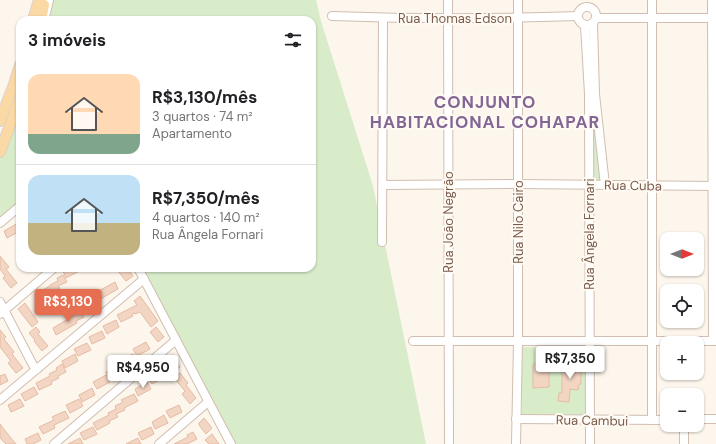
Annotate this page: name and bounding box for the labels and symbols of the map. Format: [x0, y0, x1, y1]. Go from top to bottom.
street label: Rua Thomas Edson [398, 10, 512, 27]
district label: CONJUNTO HABITACIONAL COHAPAR [370, 91, 600, 133]
street label: Rua João Negrão [440, 171, 457, 273]
street label: Rua Cuba [604, 176, 662, 195]
street label: Rua Ângela Fornari [581, 178, 598, 290]
street label: Rua Nilo Cairo [510, 180, 527, 264]
north arrow [660, 232, 704, 276]
pin: R$3,130 [31, 289, 105, 323]
pin: R$7,350 [533, 346, 607, 380]
pin: R$4,950 [106, 355, 180, 389]
street label: Rua Cambui [556, 411, 628, 430]

